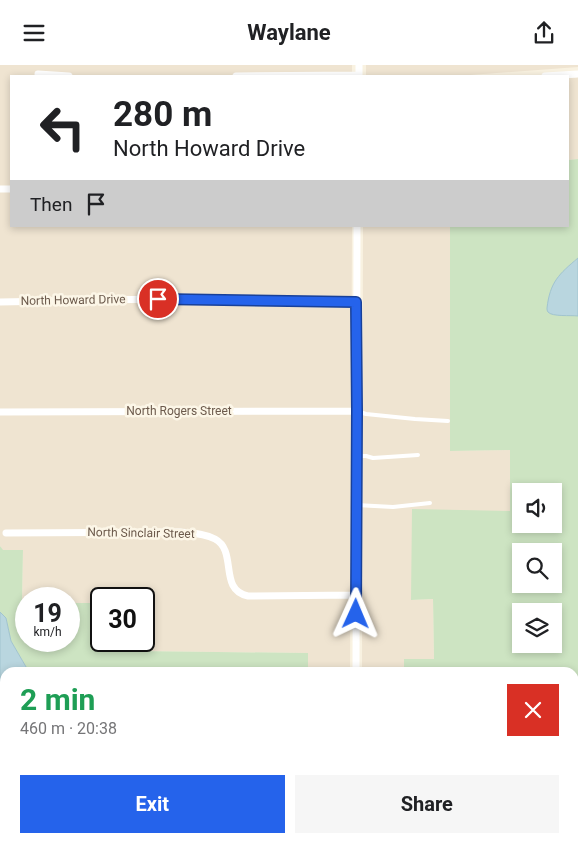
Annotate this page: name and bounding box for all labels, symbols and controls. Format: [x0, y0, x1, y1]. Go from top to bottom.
icon: menu [20, 19, 48, 47]
icon: share [530, 19, 558, 47]
text: Waylane [247, 20, 331, 45]
text: 280 m [113, 94, 212, 135]
icon: left [30, 95, 95, 160]
text: North Howard Drive [113, 136, 305, 161]
icon: arrive [82, 190, 110, 218]
text: Then [30, 193, 72, 216]
pin [137, 278, 179, 320]
icon: arrive [144, 285, 172, 313]
street label: North Howard Drive [20, 292, 126, 308]
street label: North Rogers Street [126, 404, 232, 418]
map controls [512, 483, 562, 653]
button: sound [512, 483, 562, 533]
street label: North Sinclair Street [87, 525, 195, 541]
button: search [512, 543, 562, 593]
speed limit sign: 30 [90, 587, 155, 652]
position arrow [329, 587, 381, 639]
text: 19 [33, 599, 62, 628]
button: layers [512, 603, 562, 653]
text: km/h [33, 625, 62, 639]
text: 2 min [20, 682, 95, 717]
button: close [507, 684, 559, 736]
text: 460 m · 20:38 [20, 719, 117, 738]
button: Exit [20, 775, 285, 833]
button: Share [295, 775, 559, 833]

